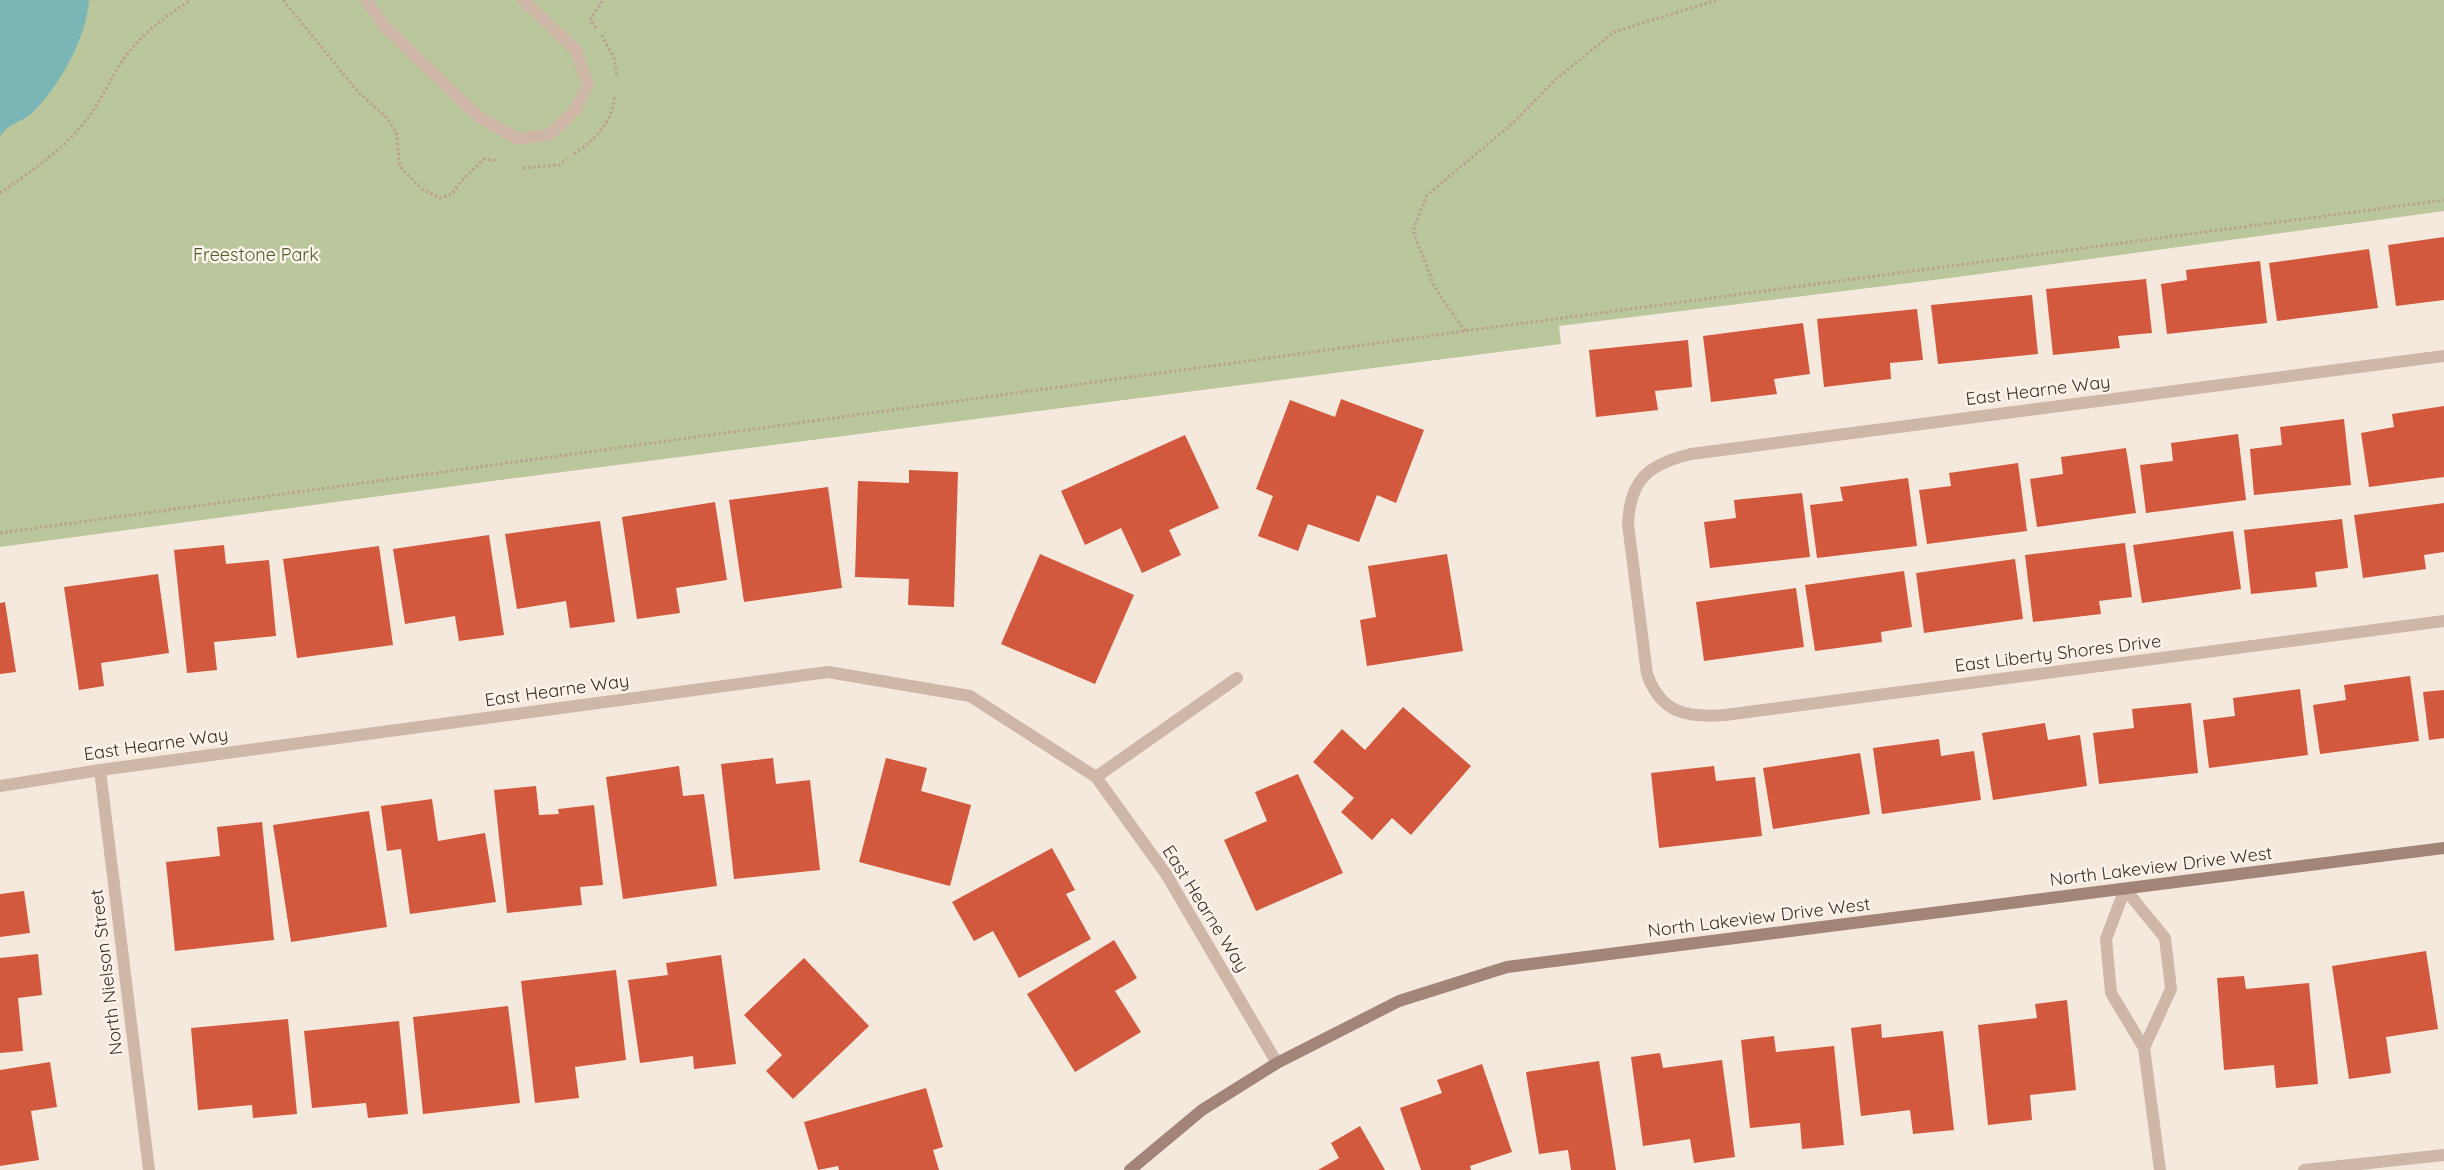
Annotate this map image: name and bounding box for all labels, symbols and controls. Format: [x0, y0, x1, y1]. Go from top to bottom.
park label: Freestone Park [193, 245, 319, 267]
street label: East Hearne Way [1964, 371, 2112, 411]
street label: East Liberty Shores Drive [1954, 631, 2162, 677]
street label: East Hearne Way [483, 670, 631, 712]
street label: East Hearne Way [82, 724, 230, 766]
street label: East Hearne Way [1157, 842, 1253, 976]
street label: North Lakeview Drive West [2049, 843, 2273, 891]
street label: North Nielson Street [86, 888, 128, 1056]
street label: North Lakeview Drive West [1647, 894, 1871, 942]

